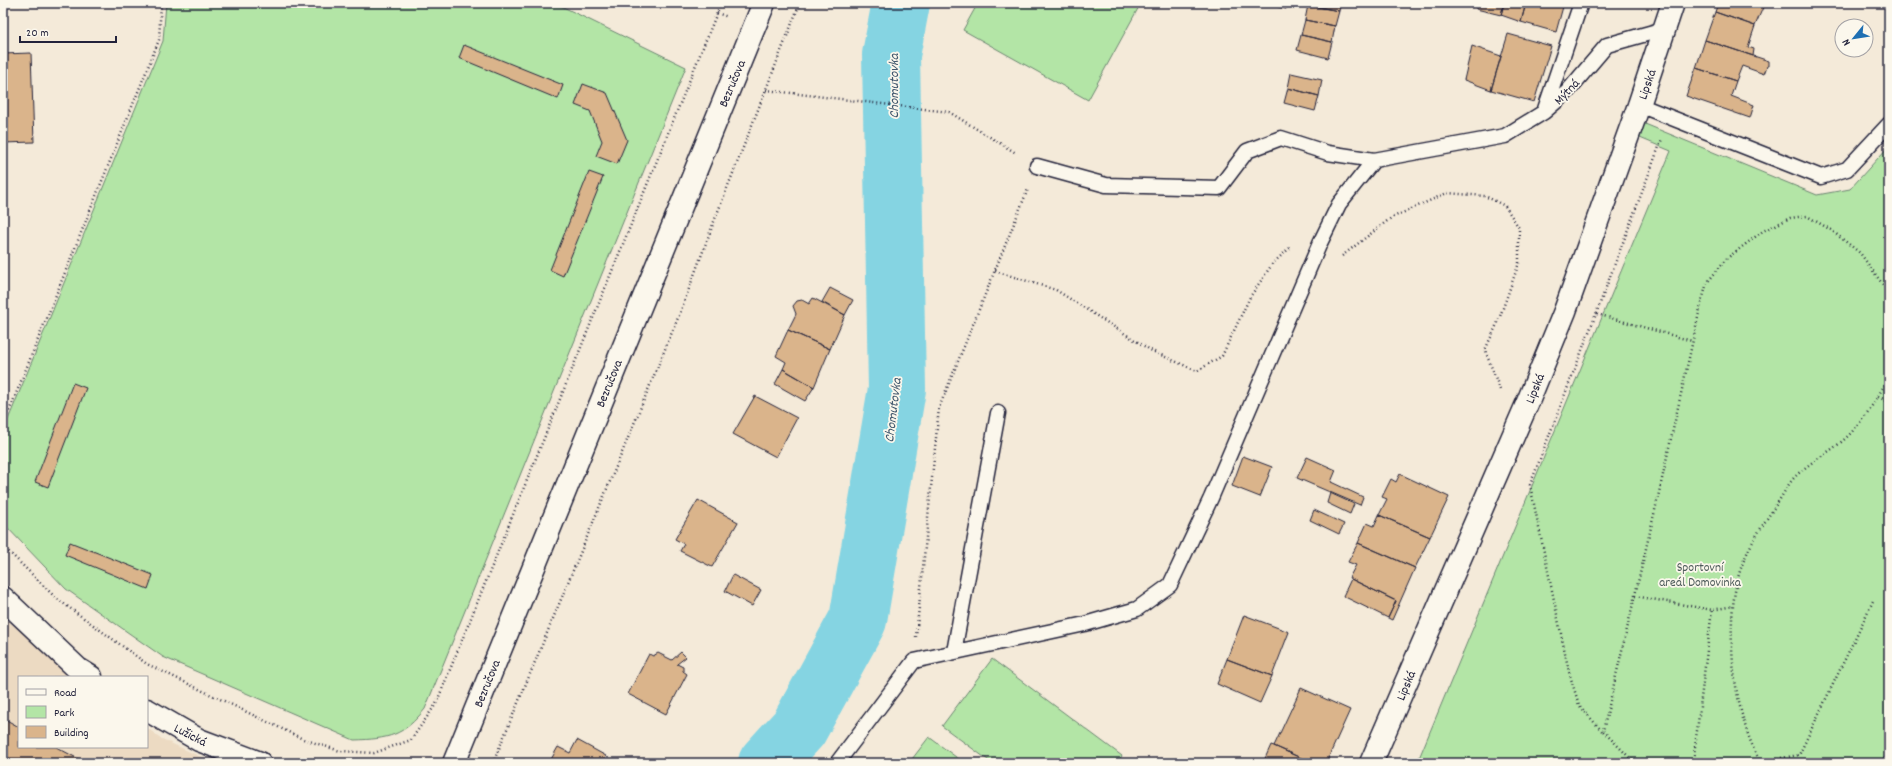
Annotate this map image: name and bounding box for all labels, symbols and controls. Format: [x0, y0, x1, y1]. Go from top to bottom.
scale bar [20, 18, 116, 44]
north arrow [1834, 18, 1874, 58]
text: 20 m [26, 25, 49, 42]
text: N [1839, 35, 1855, 48]
water label: Chomutovka [885, 52, 905, 118]
street label: Bezručova [715, 57, 752, 111]
street label: Lipská [1634, 67, 1663, 103]
street label: Mýtná [1550, 75, 1585, 110]
street label: Bezručova [592, 356, 629, 411]
street label: Lipská [1522, 371, 1551, 407]
water label: Chomutovka [880, 375, 908, 444]
park label: Sportovní areál Domovinka [1659, 559, 1742, 593]
street label: Bezručova [470, 656, 507, 711]
street label: Lipská [1393, 668, 1422, 704]
legend [18, 676, 148, 748]
text: Road [54, 685, 76, 702]
text: Park [54, 705, 75, 722]
street label: Lužická [170, 720, 210, 753]
text: Building [54, 725, 89, 742]

